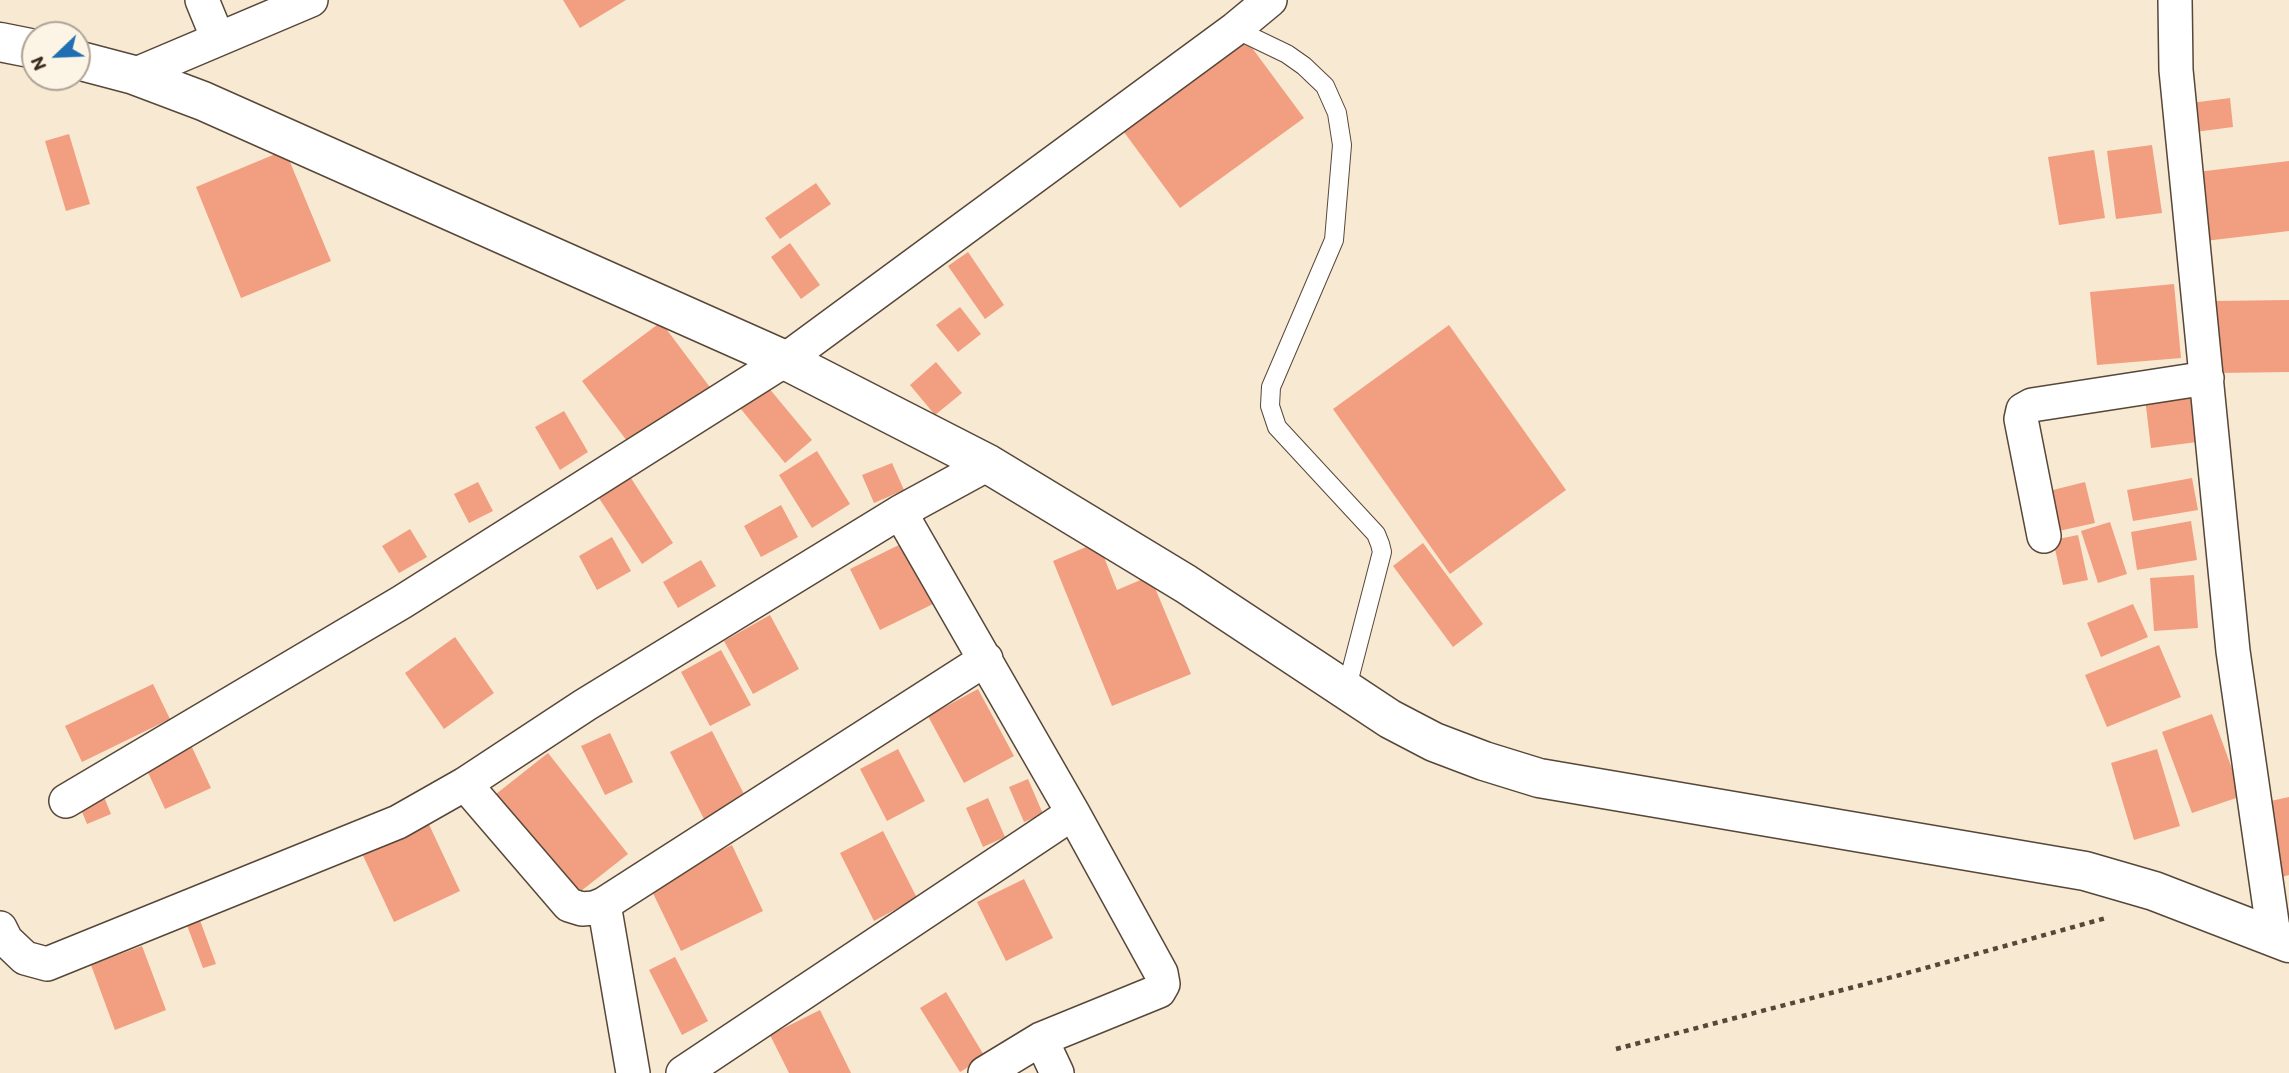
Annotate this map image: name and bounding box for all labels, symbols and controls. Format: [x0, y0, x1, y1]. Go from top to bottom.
north arrow [21, 21, 91, 91]
text: N [25, 53, 51, 74]

